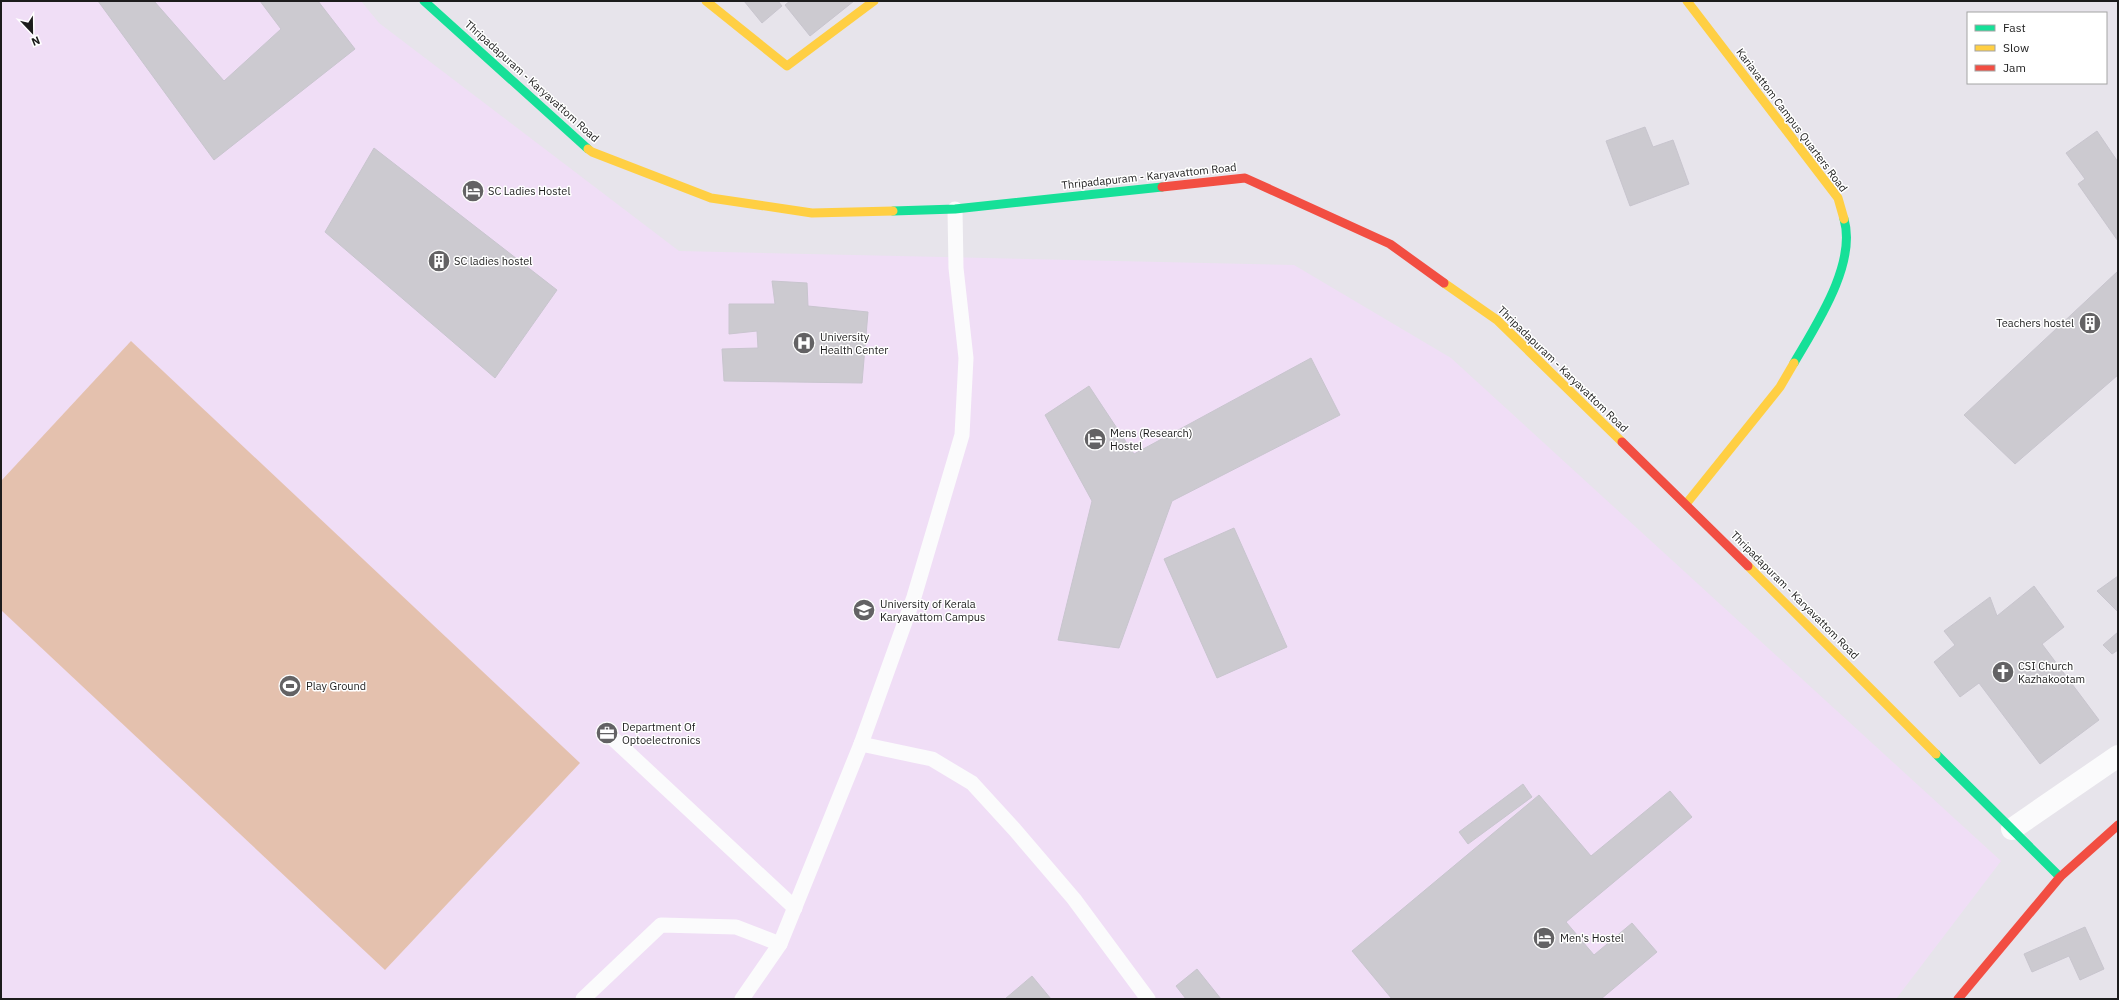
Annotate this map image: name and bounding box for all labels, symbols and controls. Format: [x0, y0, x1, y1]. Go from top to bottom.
north arrow [12, 12, 52, 52]
legend [1967, 12, 2107, 84]
street label: Thripadapuram - Karyavattom Road [462, 17, 602, 145]
text: Fast [2003, 20, 2026, 35]
text: N [29, 33, 42, 49]
text: Slow [2003, 40, 2029, 55]
street label: Kariavattom Campus Quarters Road [1733, 45, 1851, 195]
text: Jam [2003, 60, 2026, 75]
street label: Thripadapuram - Karyavattom Road [1061, 160, 1237, 192]
hotel icon: SC Ladies Hostel [460, 178, 486, 204]
place label: SC Ladies Hostel [488, 184, 570, 198]
building icon: SC ladies hostel [426, 248, 452, 274]
place label: SC ladies hostel [454, 254, 532, 268]
street label: Thripadapuram - Karyavattom Road [1495, 303, 1631, 435]
building icon: Teachers hostel [2077, 310, 2103, 336]
place label: Teachers hostel [1996, 316, 2074, 330]
hospital icon: University Health Center [791, 330, 817, 356]
place label: University Health Center [820, 330, 888, 357]
hotel icon: Mens (Research) Hostel [1082, 426, 1108, 452]
place label: Mens (Research) Hostel [1110, 426, 1193, 453]
street label: Thripadapuram - Karyavattom Road [1728, 528, 1862, 662]
school or university icon: University of Kerala Karyavattom Campus [851, 597, 877, 623]
place label: University of Kerala Karyavattom Campus [880, 597, 985, 624]
church icon: CSI Church Kazhakootam [1990, 659, 2016, 685]
place label: CSI Church Kazhakootam [2018, 659, 2085, 686]
sports icon: Play Ground [277, 673, 303, 699]
place label: Play Ground [306, 679, 366, 693]
office icon: Department Of Optoelectronics [594, 720, 620, 746]
place label: Department Of Optoelectronics [622, 720, 701, 747]
hotel icon: Men's Hostel [1531, 925, 1557, 951]
place label: Men's Hostel [1560, 931, 1624, 945]

